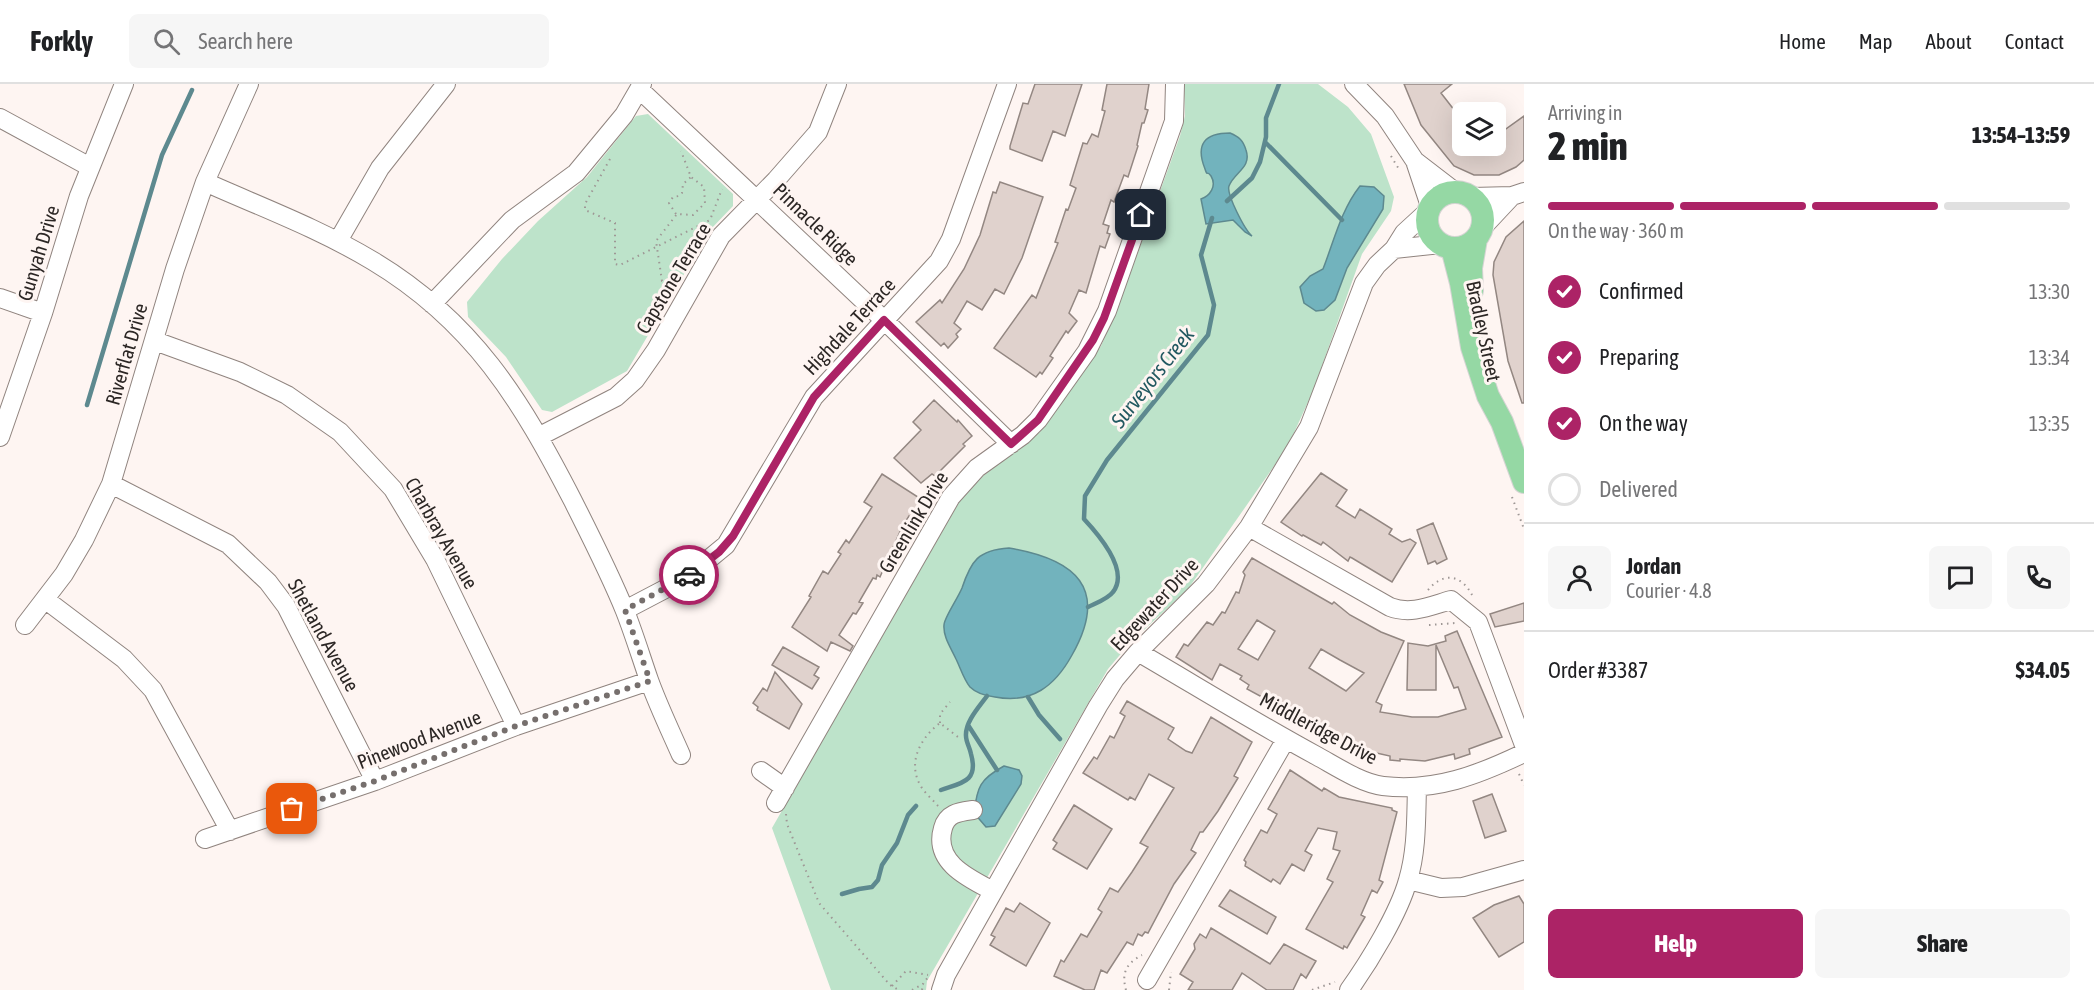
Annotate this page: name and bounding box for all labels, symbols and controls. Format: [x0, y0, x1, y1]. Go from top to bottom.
search box [129, 14, 549, 68]
text: Forkly [30, 25, 93, 57]
icon: search [150, 25, 183, 58]
text: Search here [198, 28, 293, 54]
text: Home [1779, 29, 1826, 53]
text: Map [1859, 29, 1893, 53]
text: About [1926, 29, 1972, 53]
text: Contact [2005, 29, 2064, 53]
text: Arriving in [1548, 101, 1622, 124]
map controls [1452, 102, 1506, 156]
button: layers [1452, 102, 1506, 156]
text: 13:54–13:59 [1972, 122, 2070, 148]
text: 2 min [1548, 124, 1628, 168]
street label: Pinnacle Ridge [769, 178, 863, 270]
pin [1115, 189, 1166, 240]
icon: home [1124, 198, 1157, 231]
street label: Gunyah Drive [13, 203, 63, 303]
street label: Capstone Terrace [631, 218, 715, 338]
text: On the way · 360 m [1548, 219, 1684, 242]
street label: Highdale Terrace [798, 273, 900, 379]
icon: check [1548, 275, 1581, 308]
street label: Bradley Street [1462, 278, 1506, 384]
text: Confirmed [1599, 278, 1684, 304]
text: 13:30 [2029, 280, 2070, 303]
street label: Riverflat Drive [100, 300, 152, 408]
water label: Surveyors Creek [1105, 321, 1199, 433]
icon: check [1548, 341, 1581, 374]
text: Preparing [1599, 344, 1679, 370]
text: 13:34 [2029, 346, 2070, 369]
icon: check [1548, 407, 1581, 440]
text: On the way [1599, 410, 1688, 436]
text: 13:35 [2029, 412, 2070, 435]
street label: Greenlink Drive [874, 467, 952, 577]
street label: Charbray Avenue [401, 473, 483, 593]
text: Delivered [1599, 476, 1678, 502]
courier [659, 545, 719, 605]
button: person [1548, 546, 1611, 609]
button: chat [1929, 546, 1992, 609]
button: phone [2007, 546, 2070, 609]
street label: Edgewater Drive [1105, 553, 1203, 655]
text: Jordan [1626, 553, 1681, 579]
icon: car [673, 559, 706, 592]
street label: Shetland Avenue [284, 575, 364, 695]
text: Courier · 4.8 [1626, 579, 1712, 602]
text: Order #3387 [1548, 657, 1648, 683]
text: $34.05 [2015, 657, 2070, 683]
street label: Middleridge Drive [1256, 687, 1382, 769]
street label: Pinewood Avenue [354, 705, 484, 773]
pin [266, 783, 317, 834]
icon: bag [275, 792, 308, 825]
button: Help [1548, 909, 1803, 978]
button: Share [1815, 909, 2070, 978]

